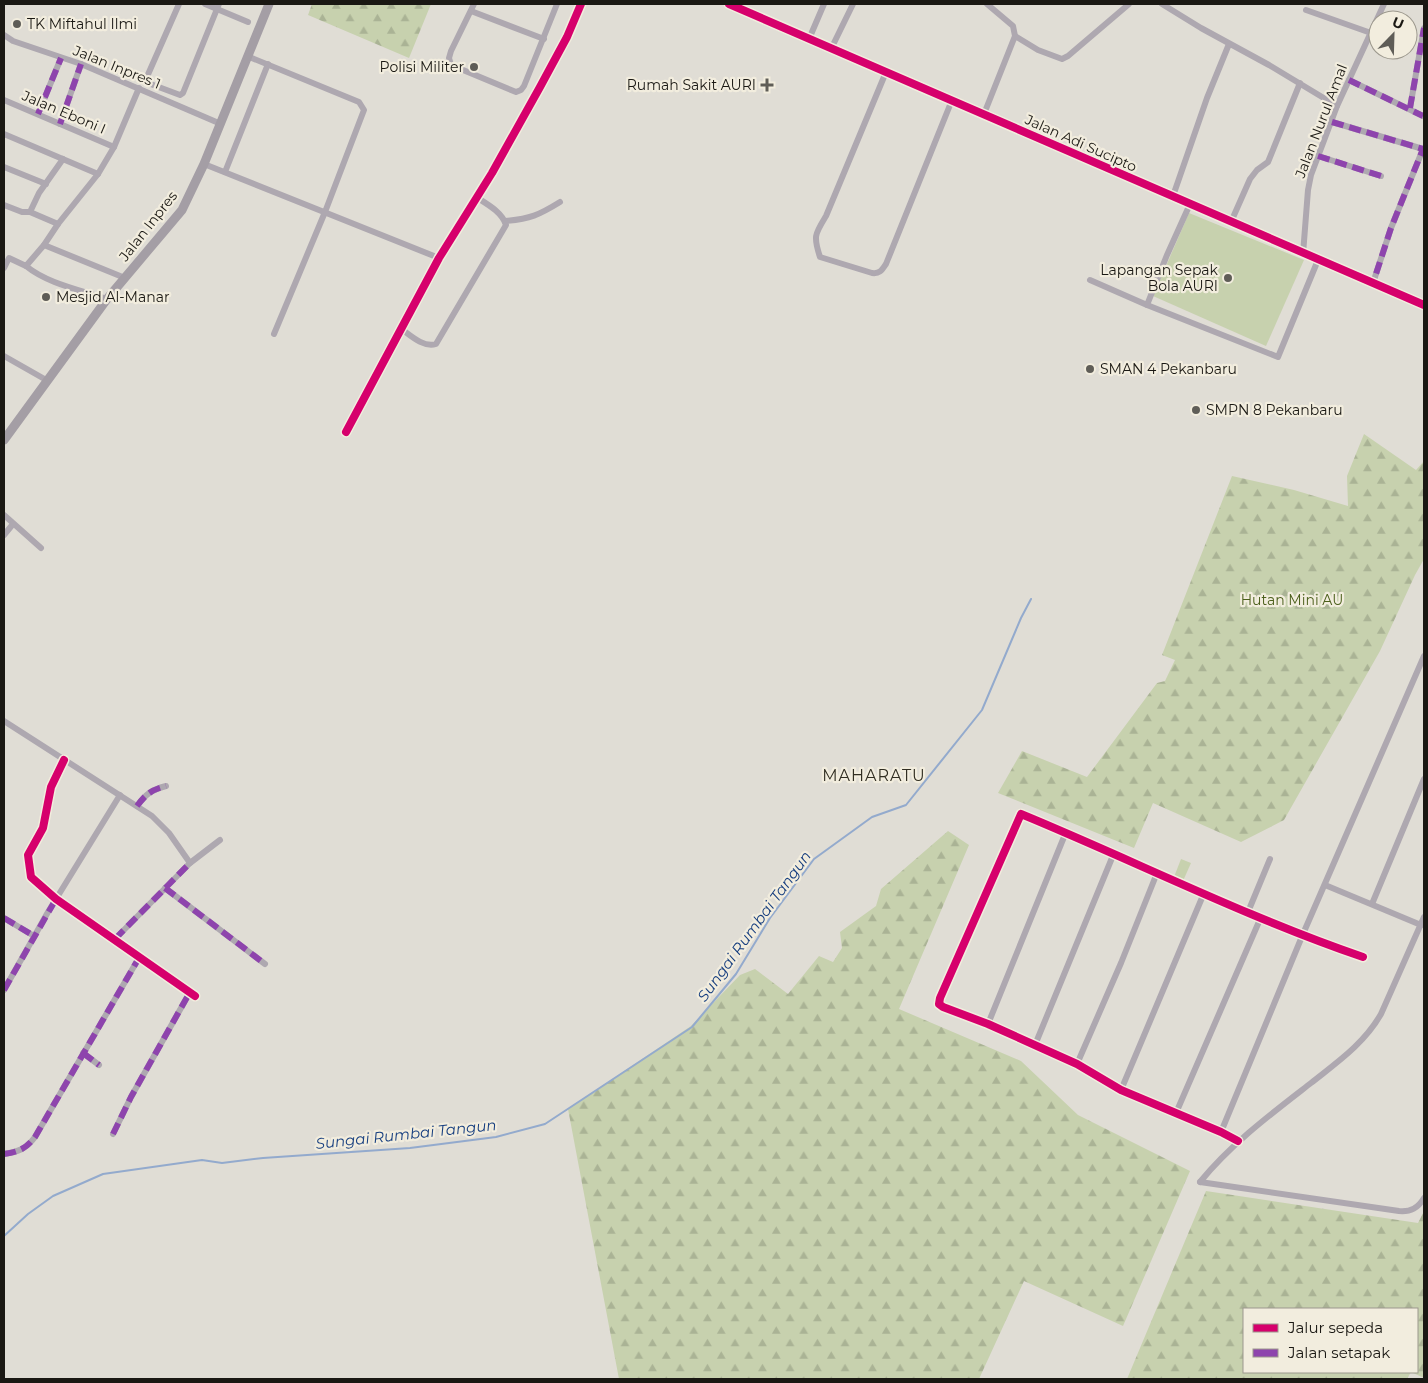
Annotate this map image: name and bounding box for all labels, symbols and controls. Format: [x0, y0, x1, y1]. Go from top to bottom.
north arrow [1368, 10, 1418, 60]
text: U [1389, 13, 1407, 33]
place label: TK Miftahul Ilmi [27, 15, 137, 33]
marker: TK Miftahul Ilmi [11, 18, 23, 30]
street label: Jalan Inpres 1 [70, 41, 164, 93]
place label: Polisi Militer [380, 58, 464, 76]
marker: Polisi Militer [468, 61, 480, 73]
street label: Jalan Nurul Amal [1291, 61, 1351, 181]
place label: Rumah Sakit AURI [627, 76, 756, 94]
marker: Rumah Sakit AURI [760, 78, 774, 92]
street label: Jalan Eboni I [19, 86, 109, 138]
street label: Jalan Adi Sucipto [1021, 110, 1140, 176]
street label: Jalan Inpres [114, 187, 181, 266]
place label: Lapangan Sepak Bola AURI [1100, 261, 1219, 295]
marker: Lapangan Sepak Bola AURI [1222, 272, 1234, 284]
place label: Mesjid Al-Manar [56, 288, 170, 306]
marker: Mesjid Al-Manar [40, 291, 52, 303]
place label: SMAN 4 Pekanbaru [1100, 360, 1237, 378]
marker: SMAN 4 Pekanbaru [1084, 363, 1096, 375]
place label: SMPN 8 Pekanbaru [1206, 401, 1343, 419]
marker: SMPN 8 Pekanbaru [1190, 404, 1202, 416]
park label: Hutan Mini AU [1241, 591, 1343, 609]
district label: MAHARATU [822, 766, 926, 785]
water label: Sungai Rumbai Tangun [693, 847, 815, 1005]
water label: Sungai Rumbai Tangun [315, 1115, 497, 1153]
legend [1243, 1308, 1418, 1373]
text: Jalur sepeda [1287, 1318, 1383, 1337]
text: Jalan setapak [1287, 1343, 1390, 1362]

